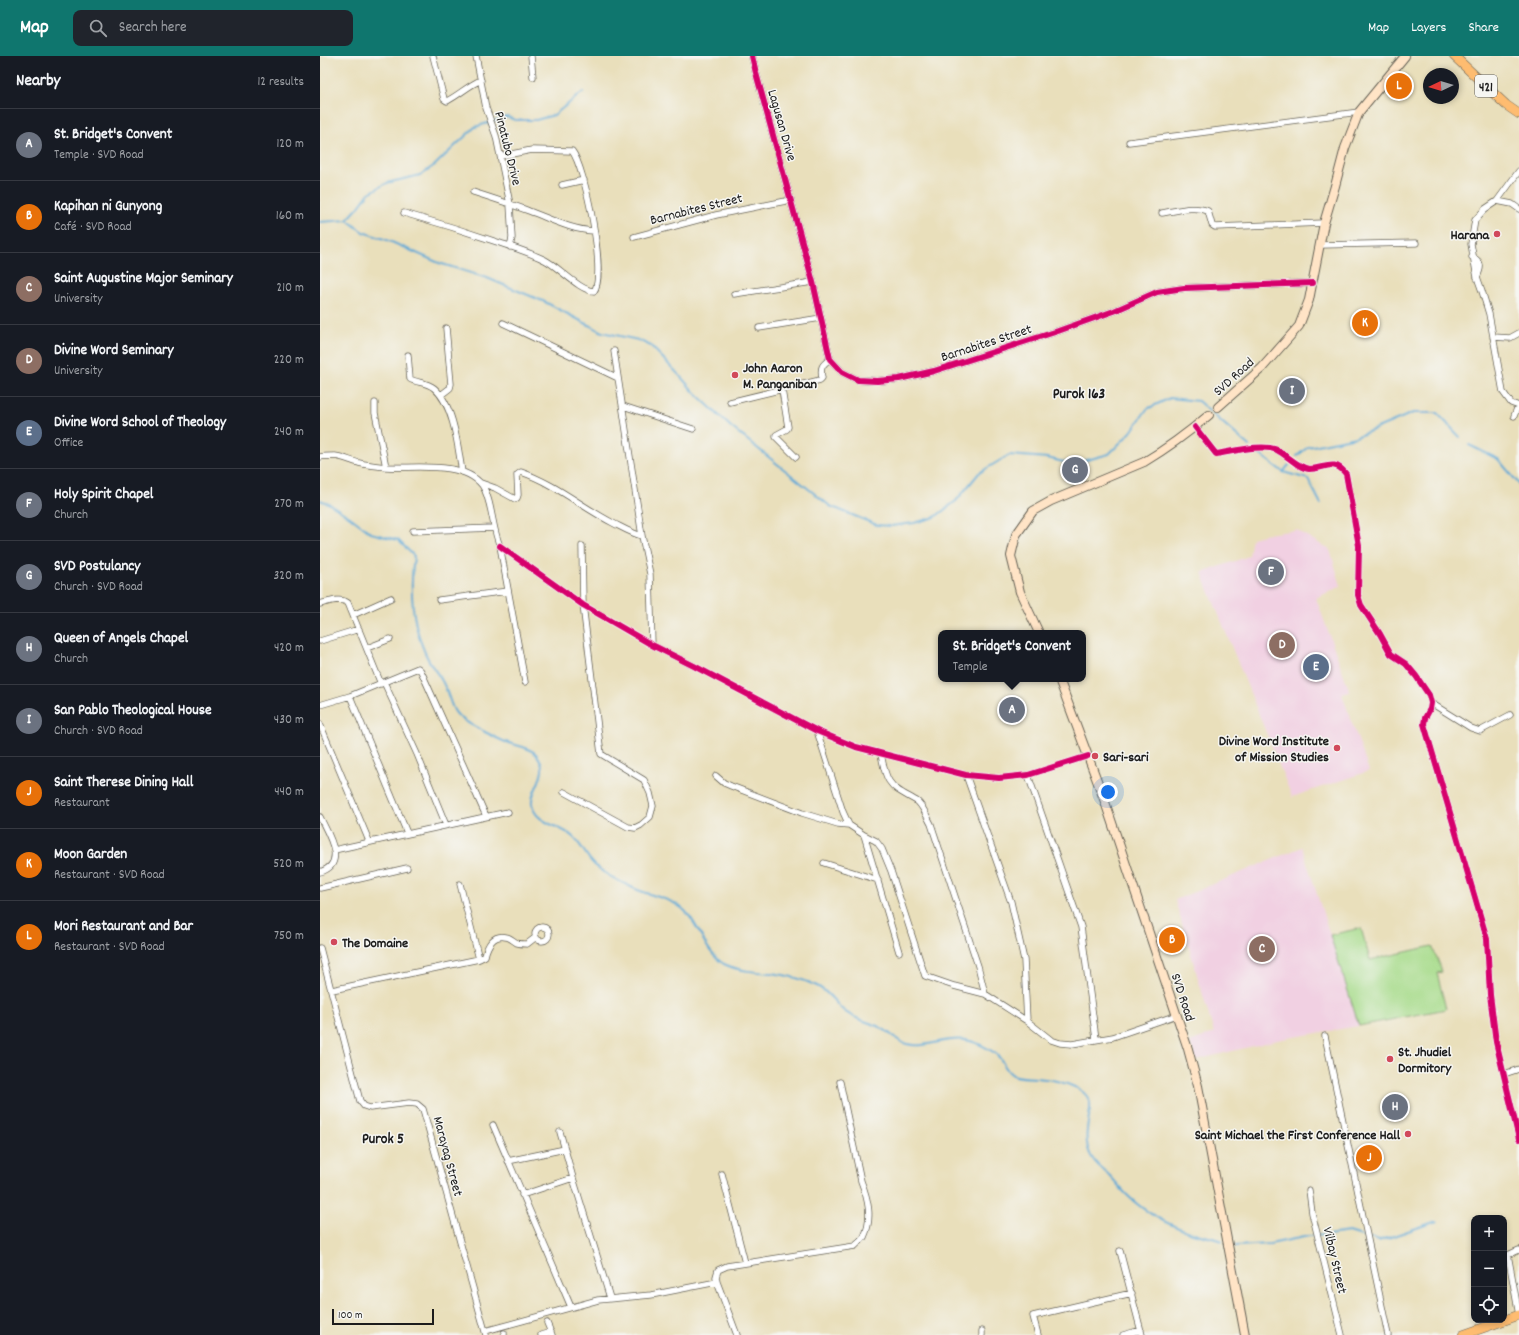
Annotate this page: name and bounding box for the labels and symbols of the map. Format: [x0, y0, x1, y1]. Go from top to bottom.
north arrow [1423, 68, 1459, 104]
pin: L [1386, 71, 1412, 101]
road number: 421 [1475, 75, 1497, 97]
street label: Lagusan Drive [761, 87, 801, 164]
street label: Pinatubo Drive [488, 109, 526, 188]
street label: Barnabites Street [648, 189, 745, 231]
place label: Harana [1450, 226, 1490, 246]
marker: Harana [1492, 229, 1502, 239]
pin: K [1352, 308, 1378, 338]
street label: Barnabites Street [939, 320, 1035, 368]
street label: SVD Road [1209, 353, 1259, 401]
place label: John Aaron M. Panganiban [743, 359, 817, 395]
marker: John Aaron M. Panganiban [730, 370, 740, 380]
pin: I [1279, 376, 1305, 406]
district label: Purok 163 [1053, 384, 1106, 406]
pin: G [1062, 455, 1088, 485]
pin: F [1258, 557, 1284, 587]
pin: D [1269, 630, 1295, 660]
pin: E [1303, 652, 1329, 682]
pin: A [999, 695, 1025, 725]
place label: Divine Word Institute of Mission Studies [1219, 732, 1329, 768]
marker: Divine Word Institute of Mission Studies [1332, 743, 1342, 753]
place label: Sari-sari [1103, 748, 1149, 768]
marker: Sari-sari [1090, 751, 1100, 761]
your location [1098, 782, 1118, 802]
pin: B [1159, 925, 1185, 955]
place label: The Domaine [342, 934, 408, 954]
pin: C [1249, 934, 1275, 964]
marker: The Domaine [329, 937, 339, 947]
street label: SVD Road [1165, 971, 1199, 1024]
place label: St. Jhudiel Dormitory [1398, 1043, 1452, 1079]
marker: St. Jhudiel Dormitory [1385, 1054, 1395, 1064]
pin: H [1382, 1092, 1408, 1122]
street label: Marayag Street [427, 1114, 467, 1199]
place label: Saint Michael the First Conference Hall [1195, 1126, 1401, 1146]
district label: Purok 5 [362, 1129, 404, 1151]
marker: Saint Michael the First Conference Hall [1403, 1129, 1413, 1139]
pin: J [1356, 1143, 1382, 1173]
street label: Vilbay Street [1317, 1225, 1351, 1296]
scale bar [332, 1307, 434, 1326]

